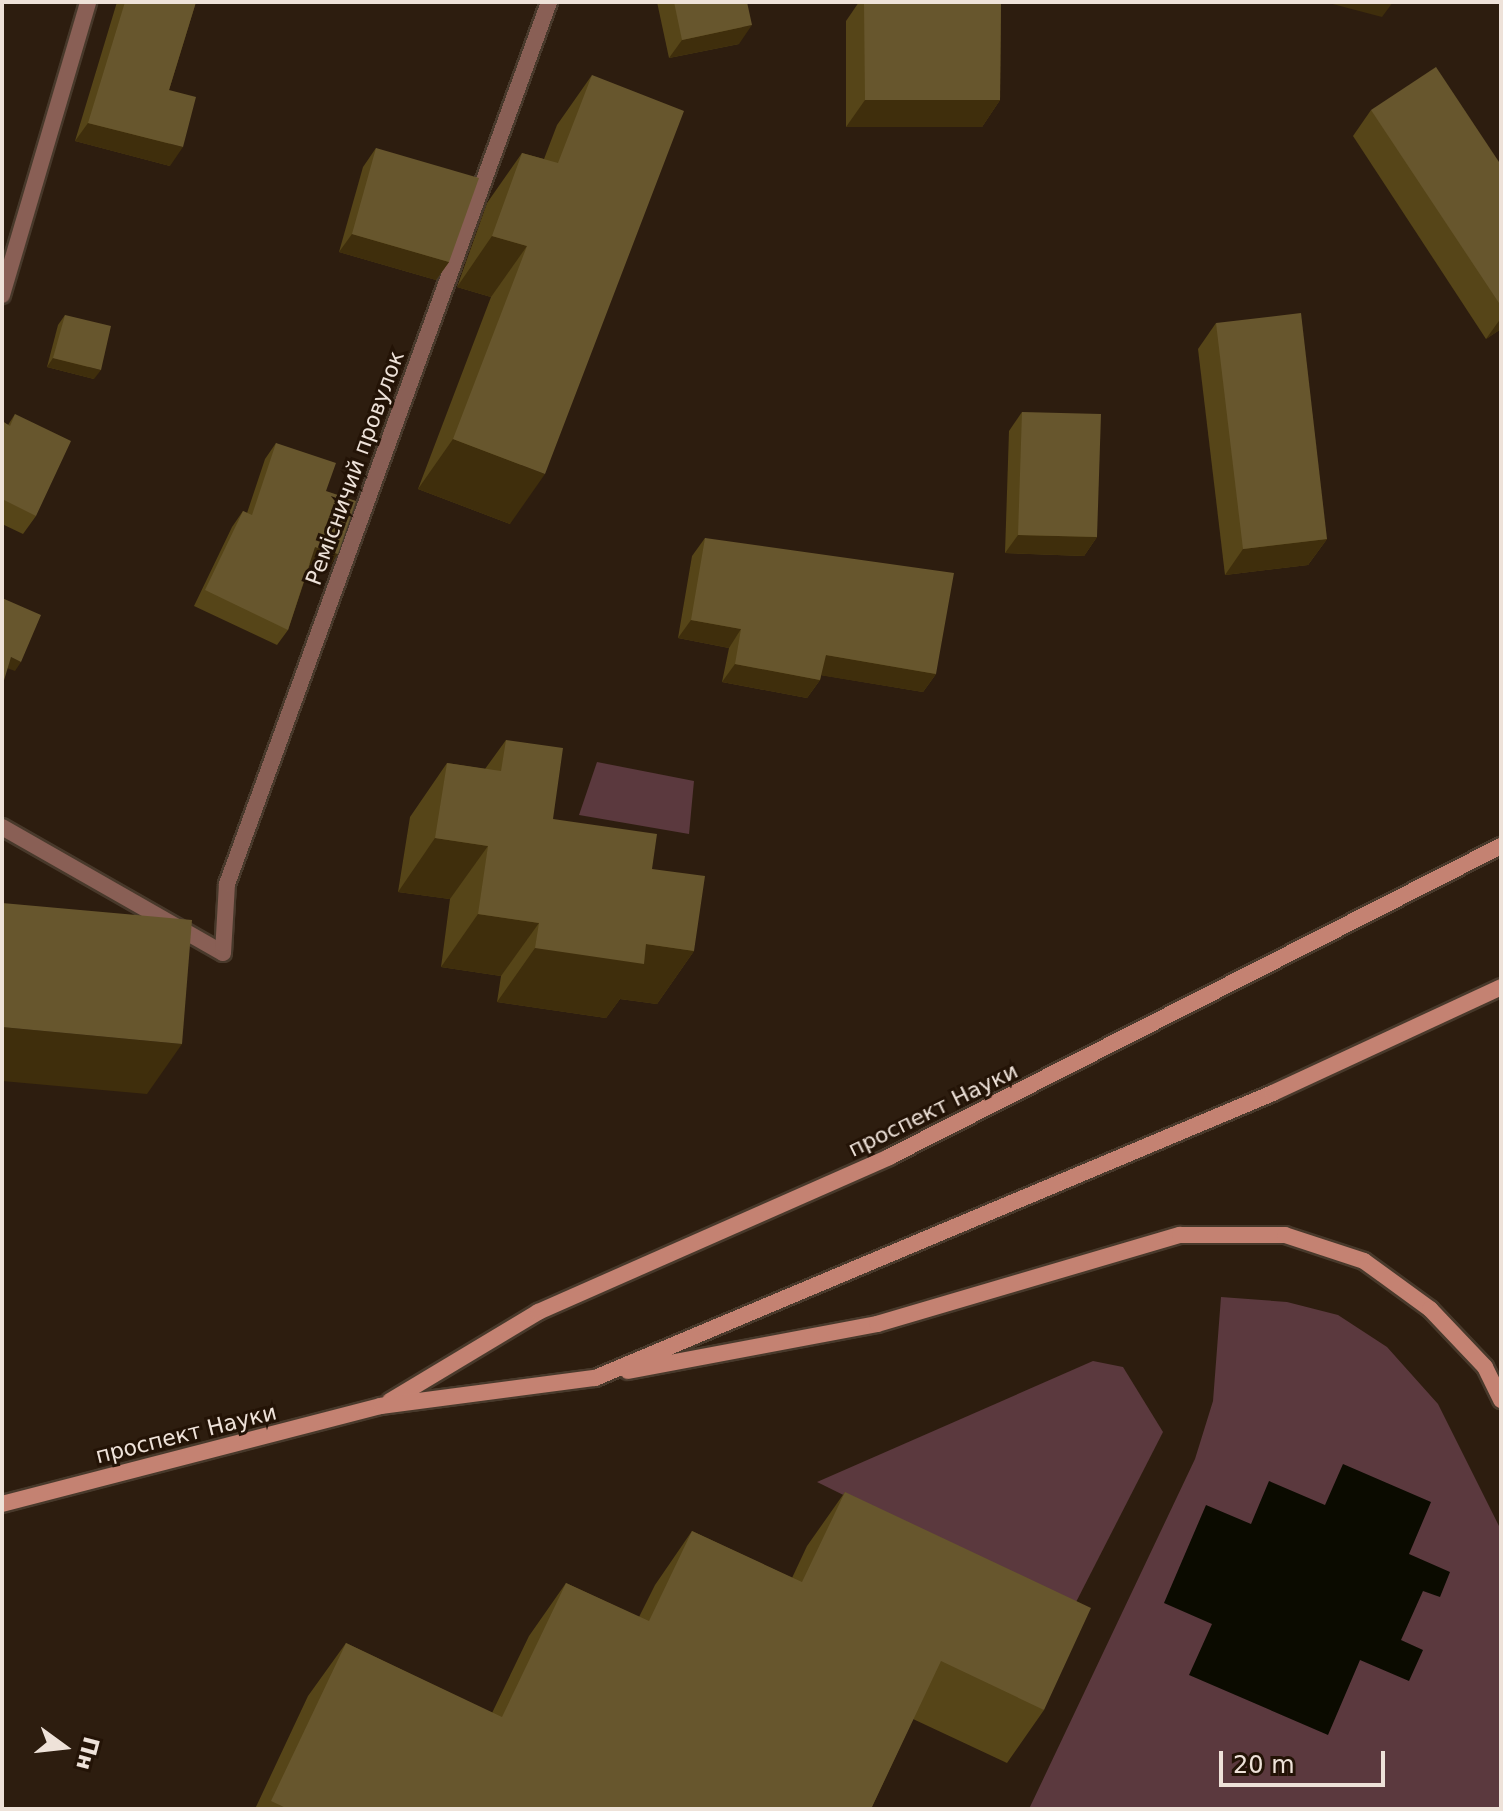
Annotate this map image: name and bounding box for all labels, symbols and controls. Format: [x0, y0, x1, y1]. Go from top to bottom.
street label: Ремісничий провулок [300, 347, 410, 589]
street label: проспект Науки [844, 1057, 1022, 1163]
street label: проспект Науки [93, 1399, 279, 1469]
north arrow [24, 1707, 104, 1787]
text: Пн [71, 1734, 104, 1773]
scale bar [1223, 1735, 1389, 1785]
text: 20 m [1233, 1751, 1295, 1779]

